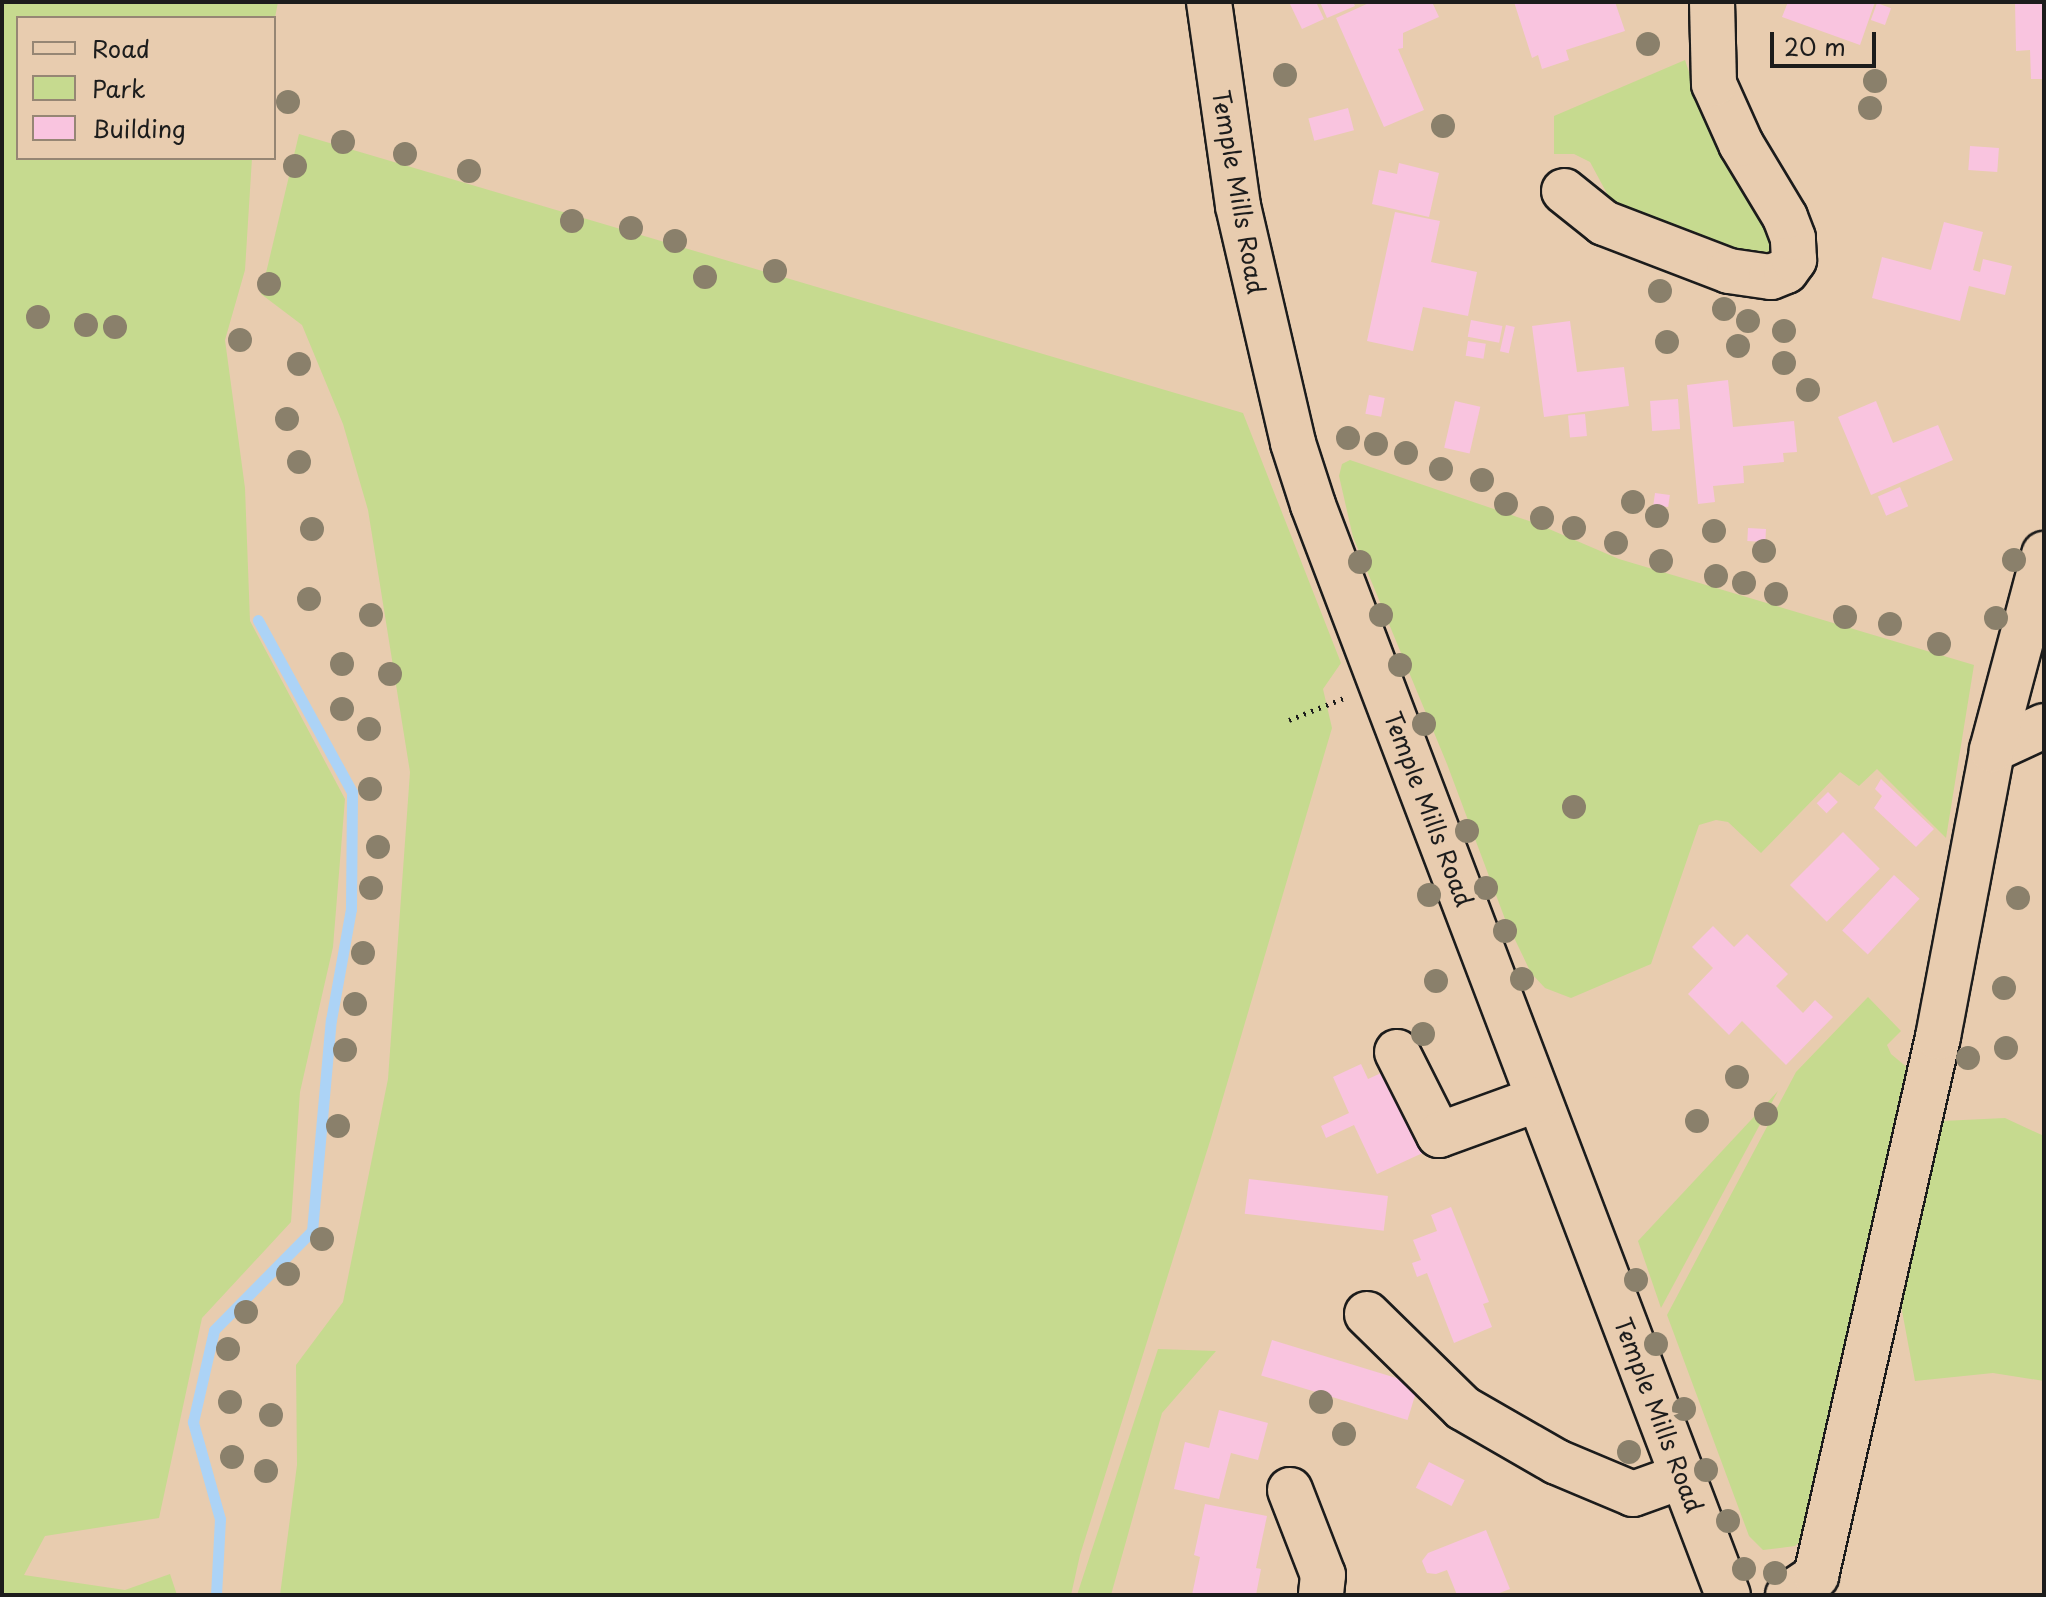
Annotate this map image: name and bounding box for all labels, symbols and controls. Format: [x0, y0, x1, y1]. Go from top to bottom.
legend [16, 16, 276, 160]
scale bar [1774, 16, 1880, 66]
text: 20 m [1784, 28, 1846, 64]
text: Road [92, 30, 150, 66]
text: Park [92, 70, 146, 106]
street label: Temple Mills Road [1207, 87, 1271, 297]
text: Building [92, 110, 186, 146]
street label: Temple Mills Road [1378, 707, 1480, 911]
street label: Temple Mills Road [1608, 1313, 1710, 1517]

